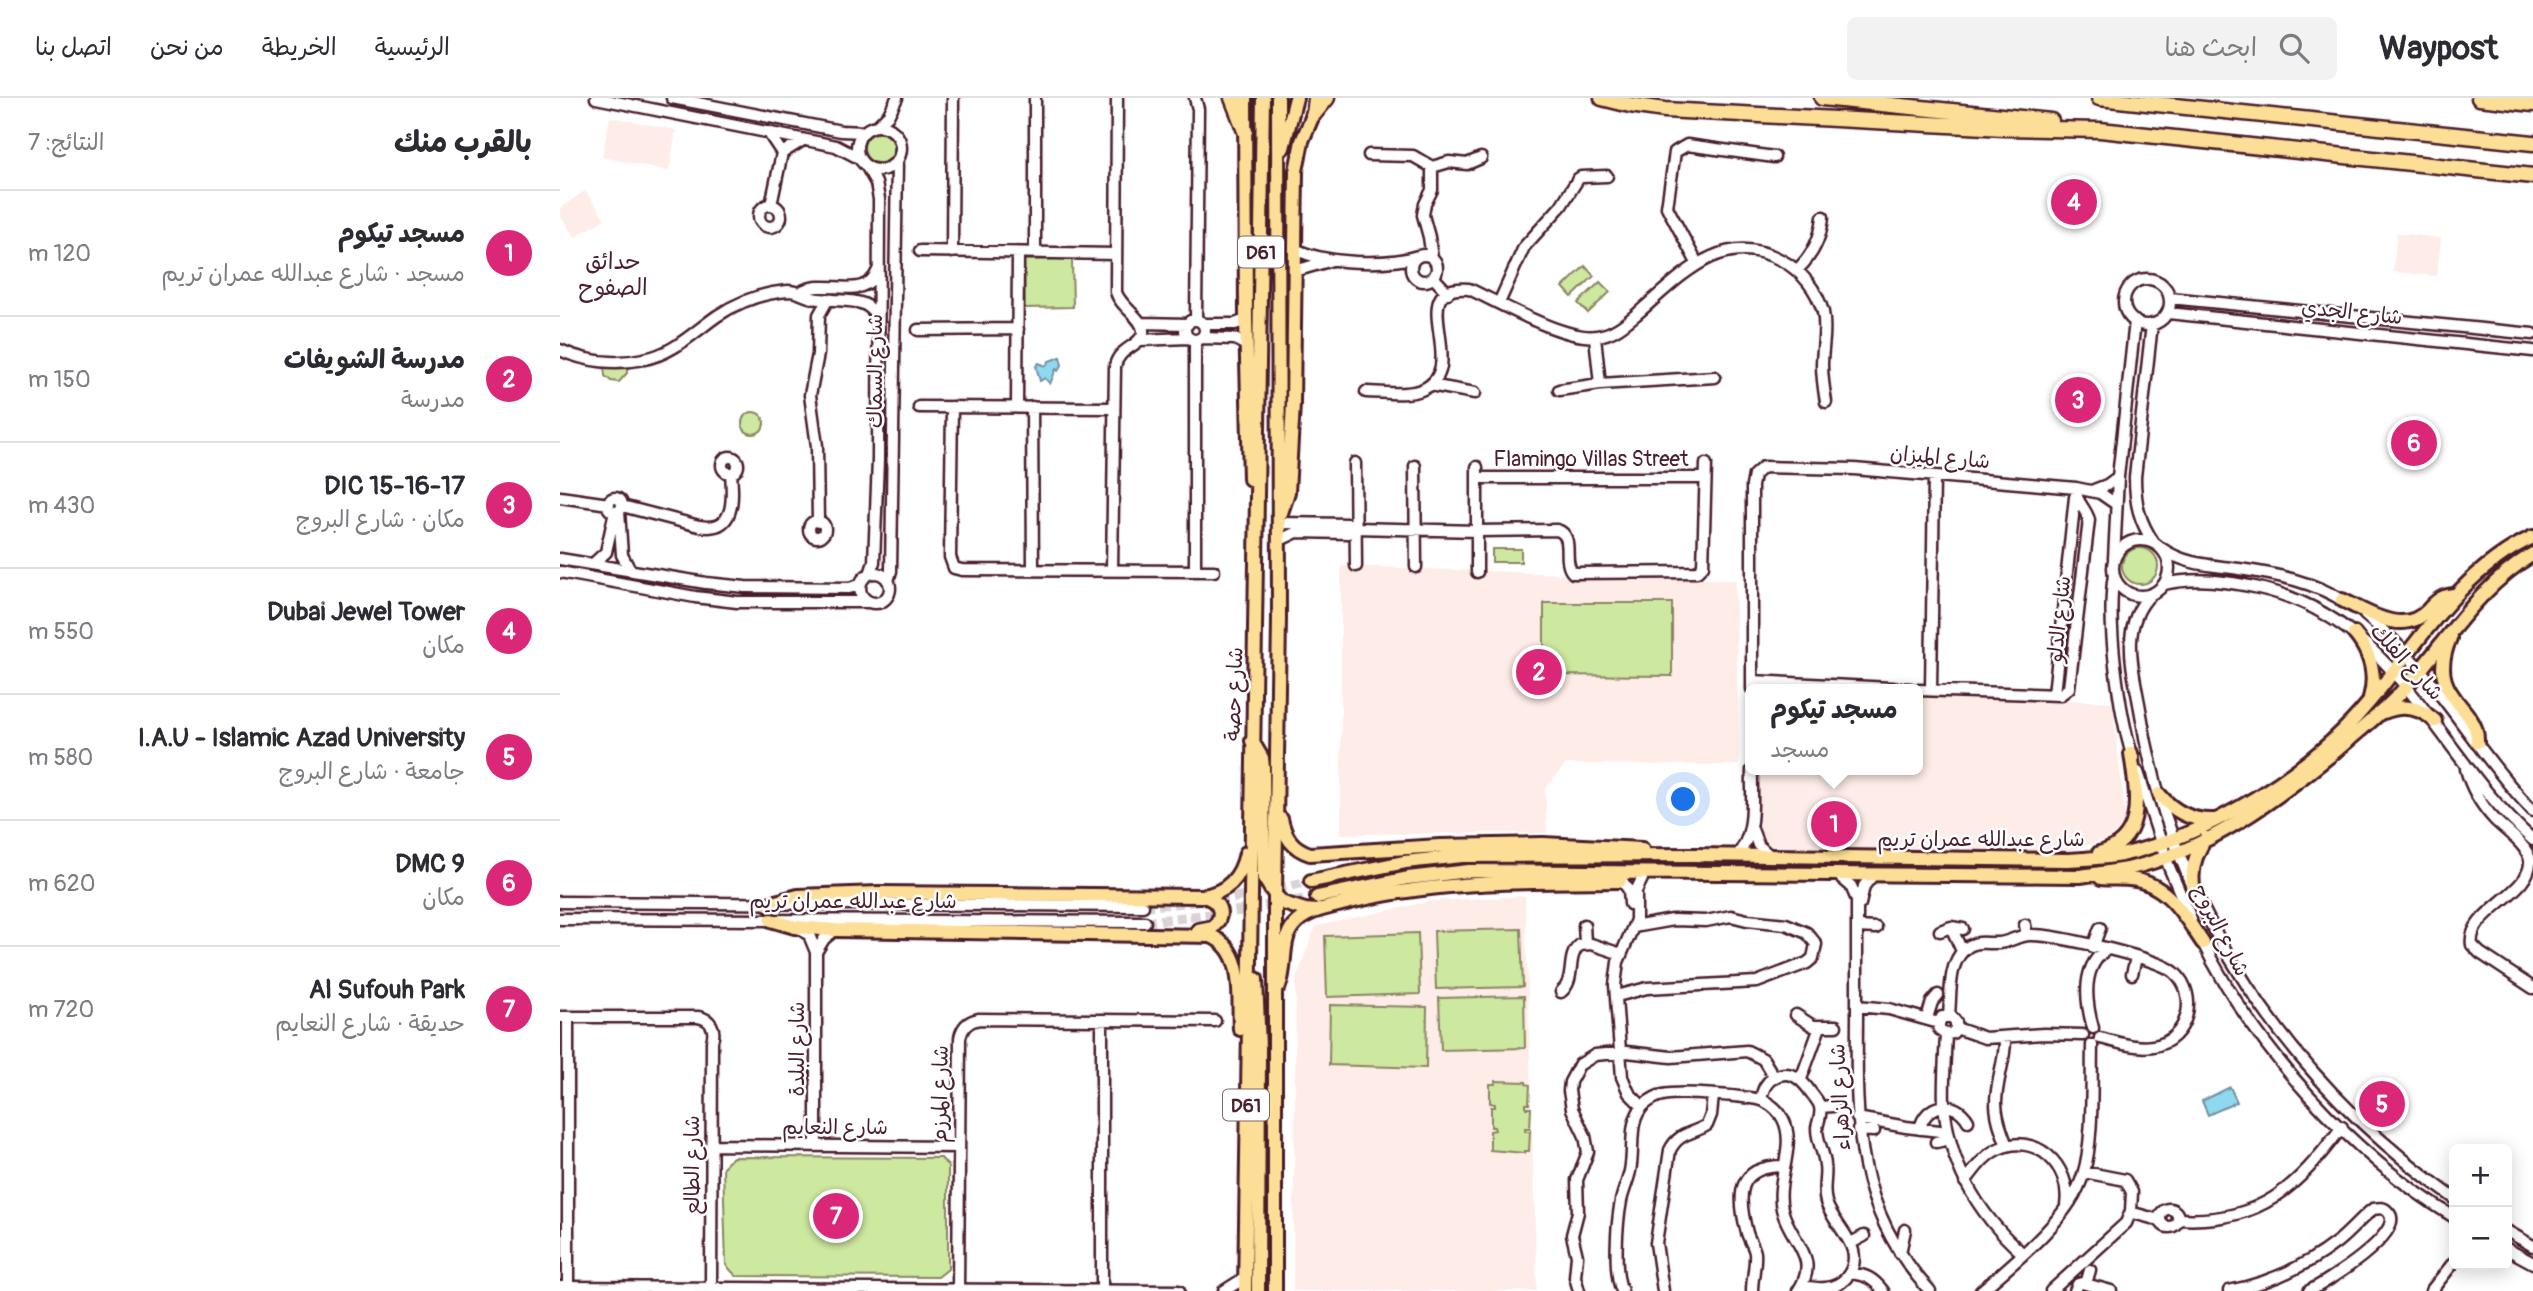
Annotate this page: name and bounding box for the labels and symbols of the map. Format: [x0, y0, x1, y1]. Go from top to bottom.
pin: 4 [2051, 176, 2097, 228]
road number: D61 [1238, 236, 1284, 268]
district label: حدائق الصفوح [578, 247, 648, 303]
street label: شارع الجدي [2300, 294, 2404, 332]
street label: شارع السماك [862, 314, 890, 428]
pin: 3 [2055, 374, 2101, 426]
pin: 6 [2391, 417, 2437, 469]
street label: شارع الميزان [1889, 440, 1991, 476]
street label: Flamingo Villas Street [1494, 446, 1689, 473]
street label: شارع الدلو [2041, 574, 2078, 665]
street label: شارع الفلك [2363, 618, 2449, 707]
pin: 2 [1516, 646, 1562, 698]
street label: شارع حصة [1219, 647, 1251, 742]
your location [1666, 782, 1700, 816]
pin: 1 [1811, 798, 1857, 850]
street label: شارع عبدالله عمران تريم [1877, 826, 2085, 855]
street label: شارع البروج [2185, 880, 2255, 981]
street label: شارع عبدالله عمران تريم [749, 888, 957, 917]
street label: شارع البلدة [784, 1001, 812, 1097]
street label: شارع الزهراء [1824, 1043, 1858, 1151]
street label: شارع المرزم [926, 1045, 957, 1143]
pin: 5 [2359, 1078, 2405, 1130]
road number: D61 [1223, 1090, 1269, 1121]
street label: شارع النعايم [782, 1114, 888, 1143]
street label: شارع الطالع [679, 1115, 707, 1215]
pin: 7 [813, 1190, 859, 1242]

